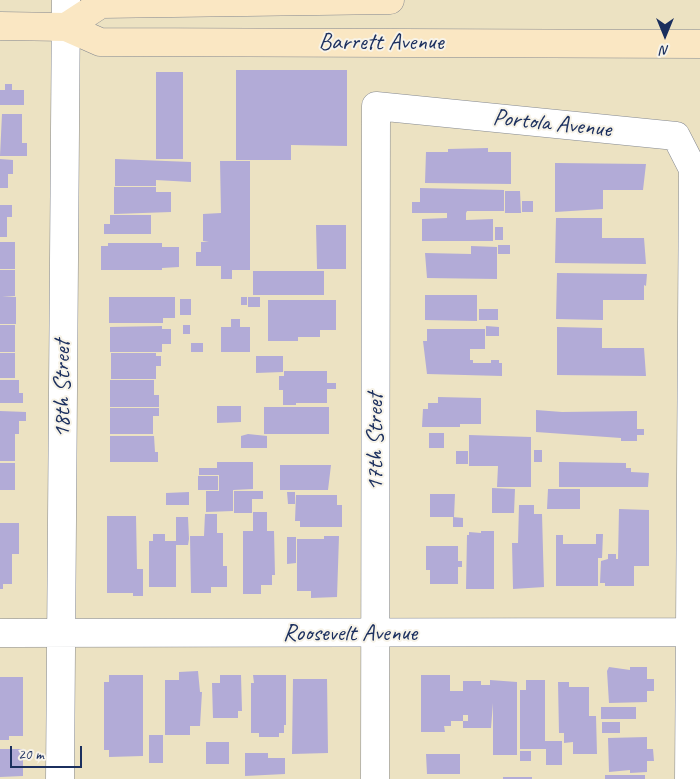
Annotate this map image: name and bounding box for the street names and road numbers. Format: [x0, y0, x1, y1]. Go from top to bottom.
street label: Barrett Avenue [319, 29, 443, 57]
street label: Portola Avenue [491, 103, 613, 145]
street label: 18th Street [49, 340, 77, 438]
street label: 17th Street [362, 393, 390, 491]
street label: Roosevelt Avenue [283, 620, 417, 648]

